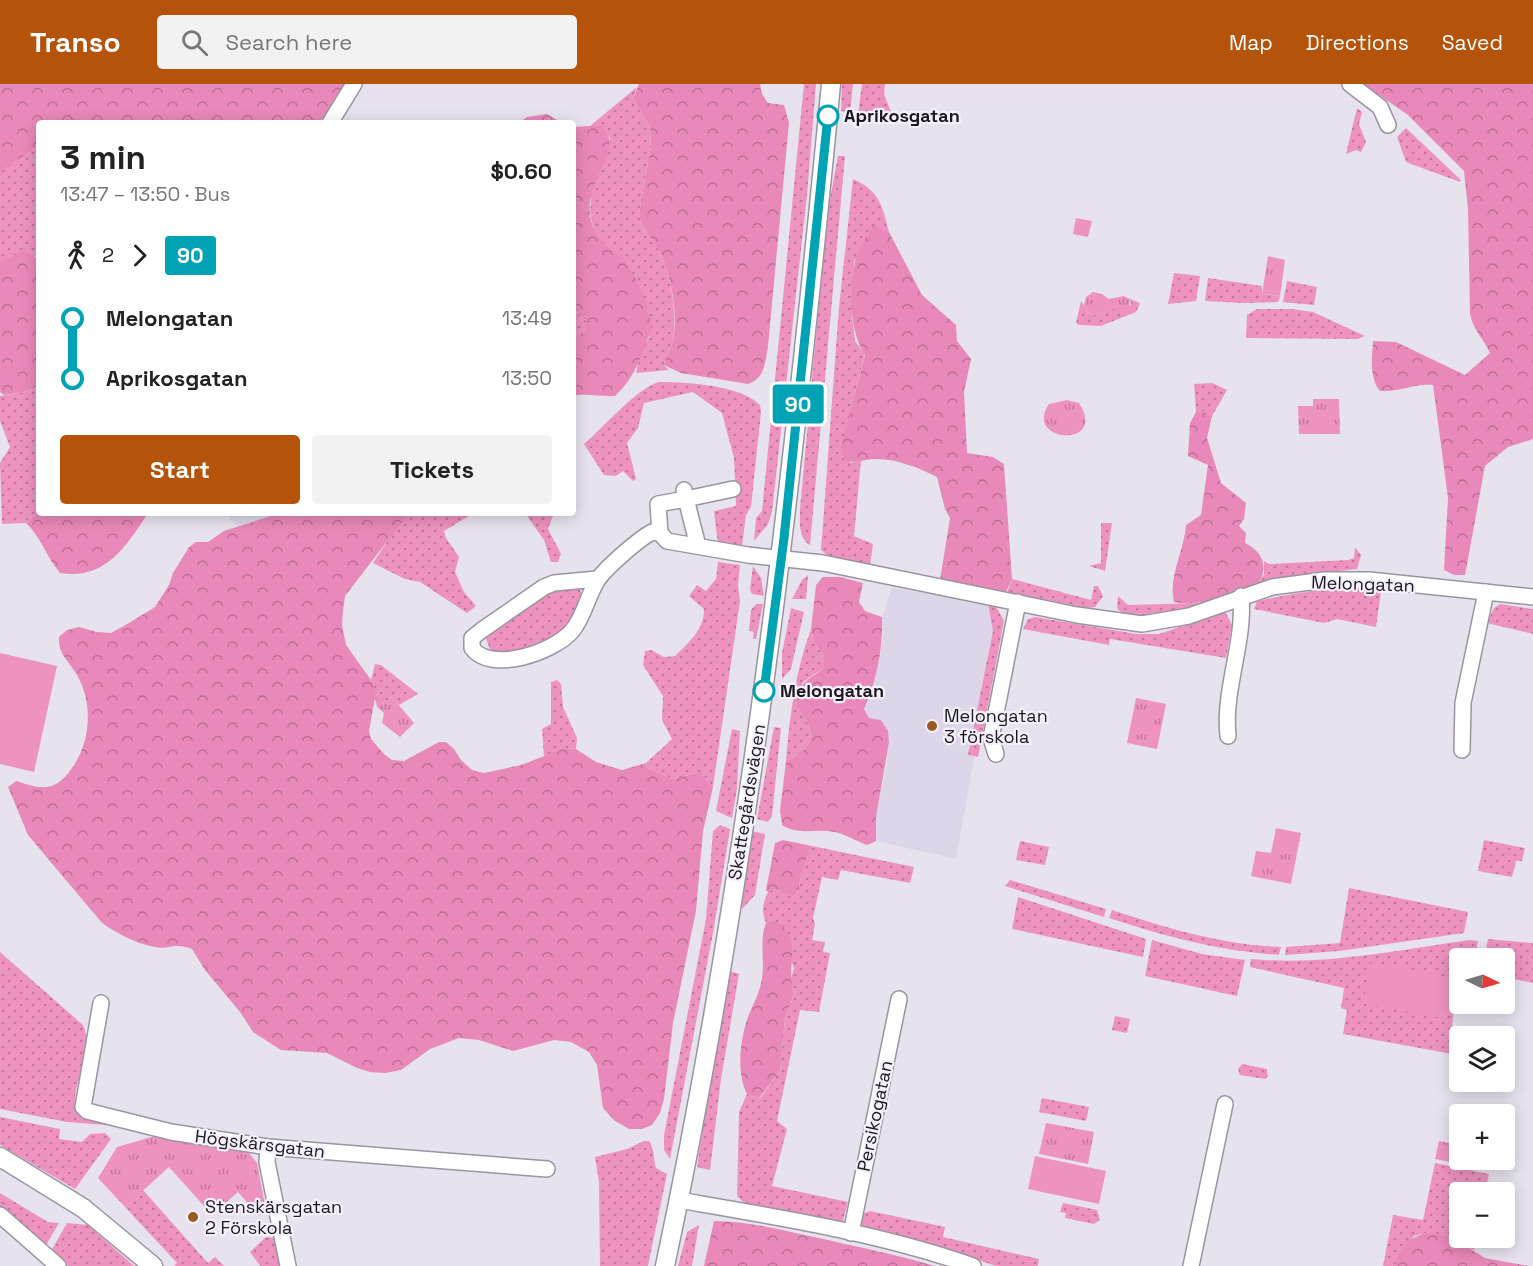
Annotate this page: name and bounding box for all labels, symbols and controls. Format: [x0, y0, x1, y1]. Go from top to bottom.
search box [157, 15, 577, 69]
text: Transo [30, 24, 121, 60]
icon: search [178, 26, 211, 59]
text: Search here [226, 28, 352, 56]
text: Map [1229, 29, 1273, 56]
text: Directions [1306, 29, 1409, 56]
text: Saved [1442, 29, 1503, 56]
place label: Aprikosgatan [844, 104, 960, 127]
marker: Aprikosgatan [817, 105, 839, 127]
text: 3 min [60, 137, 146, 179]
text: $0.60 [490, 157, 552, 185]
text: 13:47 – 13:50 · Bus [60, 181, 230, 207]
icon: walk [60, 239, 93, 272]
icon: forward [123, 239, 156, 272]
text: 2 [102, 242, 114, 268]
text: 90 [177, 242, 204, 269]
text: Melongatan [106, 304, 233, 332]
text: 13:49 [502, 305, 552, 331]
text: Aprikosgatan [106, 364, 248, 392]
text: 13:50 [502, 365, 552, 391]
line badge: 90 [771, 384, 825, 424]
text: 90 [785, 391, 811, 418]
button: Start [60, 435, 300, 504]
button: Tickets [312, 435, 552, 504]
street label: Melongatan [1311, 570, 1415, 597]
place label: Melongatan [780, 679, 884, 702]
marker: Melongatan [753, 680, 775, 702]
place label: Melongatan 3 förskola [944, 704, 1048, 748]
marker: Melongatan 3 förskola [925, 719, 939, 733]
street label: Skattegårdsvägen [723, 722, 770, 881]
north arrow [1449, 948, 1515, 1014]
map controls [1449, 948, 1515, 1248]
button: layers [1449, 1026, 1515, 1092]
street label: Persikogatan [852, 1058, 898, 1174]
button: + [1449, 1104, 1515, 1170]
street label: Högskärsgatan [194, 1124, 326, 1163]
button: − [1449, 1182, 1515, 1248]
place label: Stenskärsgatan 2 Förskola [205, 1195, 342, 1239]
marker: Stenskärsgatan 2 Förskola [186, 1210, 200, 1224]

